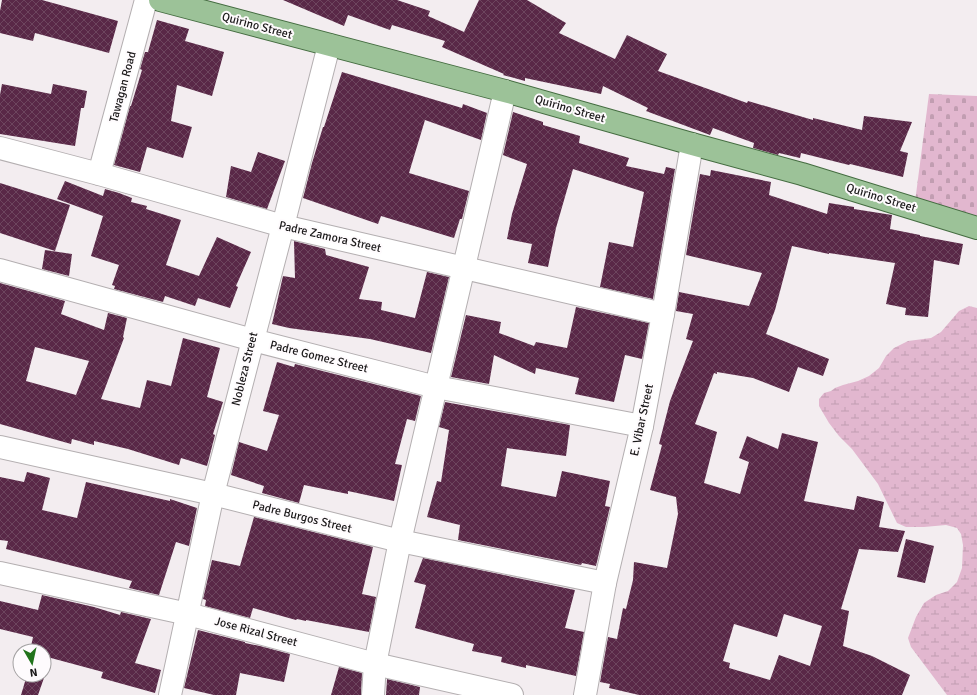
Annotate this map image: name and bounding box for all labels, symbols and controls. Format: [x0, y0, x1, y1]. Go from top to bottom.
street label: Quirino Street [220, 9, 294, 43]
street label: Tawagan Road [106, 50, 140, 124]
street label: Quirino Street [533, 92, 607, 126]
street label: Quirino Street [844, 180, 918, 216]
street label: Padre Zamora Street [277, 218, 383, 256]
street label: Nobleza Street [229, 331, 261, 407]
street label: Padre Gomez Street [268, 338, 370, 376]
street label: E. Vibar Street [627, 383, 657, 457]
street label: Padre Burgos Street [251, 497, 353, 537]
street label: Jose Rizal Street [213, 614, 299, 650]
north arrow [12, 643, 52, 683]
text: N [29, 665, 38, 679]

